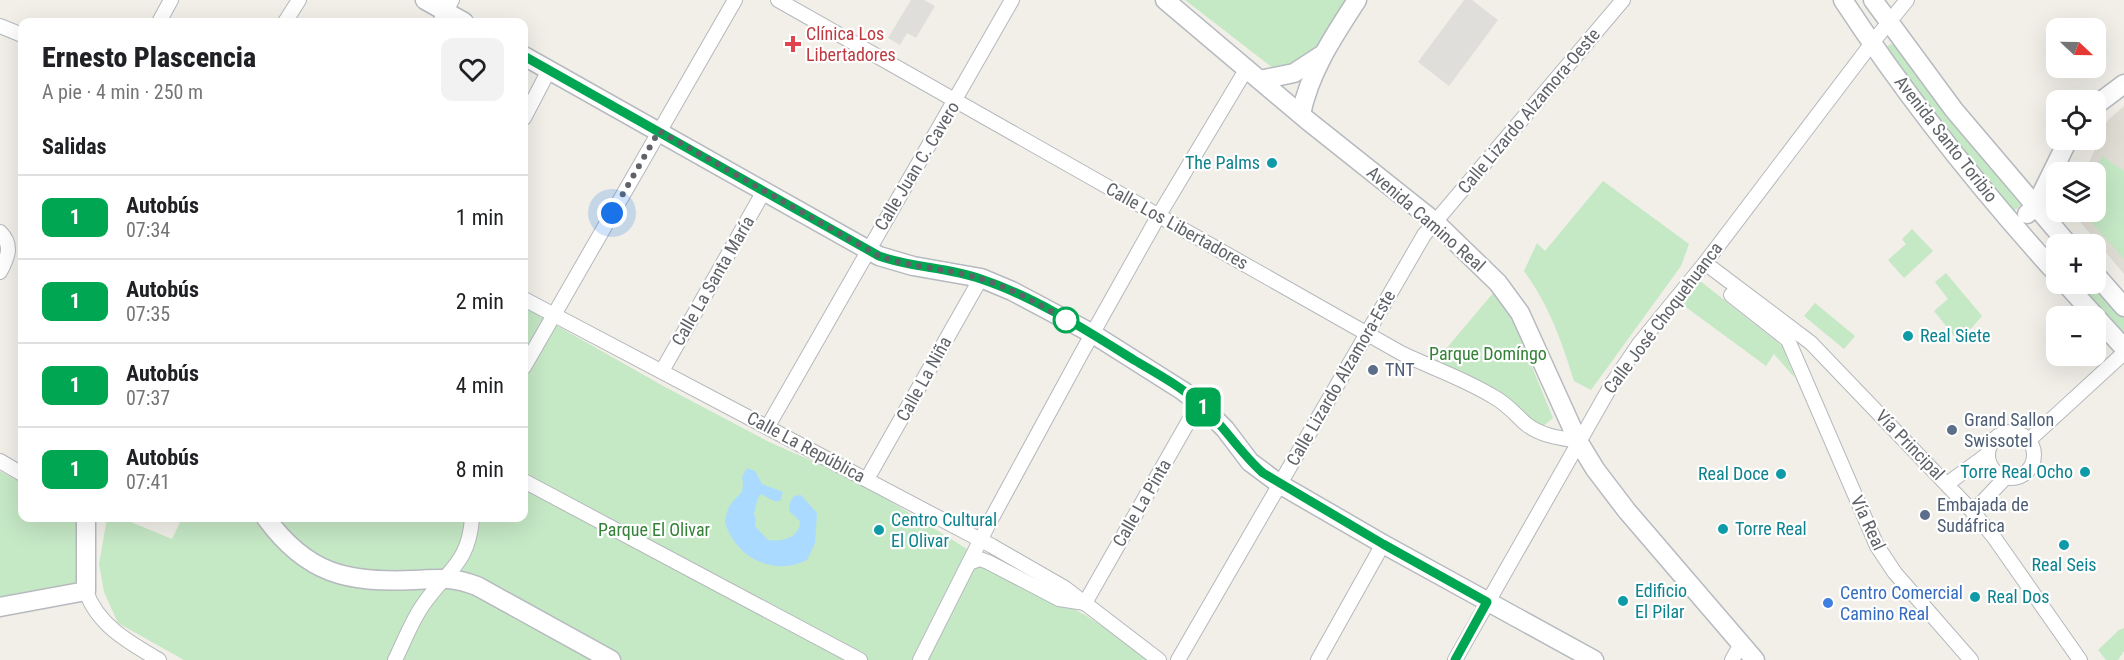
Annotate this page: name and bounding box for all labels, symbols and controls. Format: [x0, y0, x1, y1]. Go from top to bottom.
north arrow [2046, 18, 2106, 78]
map controls [2046, 18, 2106, 366]
place label: Clínica Los Libertadores [806, 23, 896, 65]
street label: Calle Lizardo Alzamora-Oeste [1453, 24, 1604, 198]
marker: Clínica Los Libertadores [784, 35, 802, 53]
button: heart [441, 38, 504, 101]
text: Ernesto Plascencia [42, 41, 256, 74]
street label: Avenida Santo Toribio [1891, 71, 2002, 206]
text: A pie · 4 min · 250 m [42, 80, 203, 104]
button: locate [2046, 90, 2106, 150]
street label: Calle Juan C. Cavero [870, 97, 963, 234]
text: Salidas [42, 134, 107, 159]
place label: The Palms [1185, 152, 1260, 173]
marker: The Palms [1265, 156, 1279, 170]
street label: Avenida Camino Real [1363, 162, 1490, 276]
button: layers [2046, 162, 2106, 222]
street label: Calle Los Libertadores [1102, 178, 1252, 273]
text: Autobús [126, 193, 199, 218]
your location [597, 198, 627, 228]
text: 1 [70, 205, 80, 229]
text: 1 min [456, 205, 504, 230]
street label: Calle La Santa María [667, 212, 758, 349]
text: 07:34 [126, 218, 170, 242]
button: + [2046, 234, 2106, 294]
street label: Calle José Choquehuanca [1599, 238, 1726, 397]
text: Autobús [126, 277, 199, 302]
street label: Calle Lizardo Alzamora-Este [1282, 286, 1399, 469]
text: 1 [70, 289, 80, 313]
text: 2 min [456, 289, 504, 314]
text: 07:35 [126, 302, 170, 326]
button: − [2046, 306, 2106, 366]
unlabelled marker [1053, 307, 1079, 333]
place label: Real Siete [1920, 325, 1991, 346]
marker: Real Siete [1901, 329, 1915, 343]
street label: Calle La Niña [892, 333, 955, 425]
park label: Parque Domíngo [1429, 343, 1547, 364]
place label: TNT [1385, 359, 1415, 380]
text: Autobús [126, 361, 199, 386]
marker: TNT [1366, 363, 1380, 377]
text: 1 [70, 373, 80, 397]
text: 4 min [456, 373, 504, 398]
text: 07:37 [126, 386, 170, 410]
line badge: 1 [1184, 388, 1222, 426]
text: 1 [1198, 395, 1208, 419]
street label: Vía Principal [1872, 405, 1949, 484]
street label: Calle La República [744, 407, 869, 486]
place label: Grand Sallon Swissotel [1964, 409, 2054, 451]
marker: Grand Sallon Swissotel [1945, 423, 1959, 437]
text: Autobús [126, 445, 199, 470]
street label: Calle La Pinta [1108, 455, 1175, 550]
text: 1 [70, 457, 80, 481]
text: 8 min [456, 457, 504, 482]
place label: Torre Real Ocho [1960, 461, 2073, 482]
place label: Real Doce [1698, 463, 1769, 484]
marker: Torre Real Ocho [2078, 465, 2092, 479]
marker: Real Doce [1774, 467, 1788, 481]
text: 07:41 [126, 470, 170, 494]
street label: Vía Real [1847, 492, 1890, 553]
place label: Embajada de Sudáfrica [1937, 494, 2029, 536]
marker: Embajada de Sudáfrica [1918, 508, 1932, 522]
place label: Centro Cultural El Olivar [891, 509, 997, 551]
place label: Torre Real [1735, 518, 1807, 539]
park label: Parque El Olivar [598, 519, 711, 540]
marker: Torre Real [1716, 522, 1730, 536]
marker: Centro Cultural El Olivar [872, 523, 886, 537]
marker: Real Seis [2057, 538, 2071, 552]
place label: Real Seis [2032, 554, 2097, 575]
place label: Edificio El Pilar [1635, 580, 1687, 622]
place label: Centro Comercial Camino Real [1840, 582, 1963, 624]
place label: Real Dos [1987, 586, 2049, 607]
marker: Real Dos [1968, 590, 1982, 604]
marker: Edificio El Pilar [1616, 594, 1630, 608]
marker: Centro Comercial Camino Real [1821, 596, 1835, 610]

